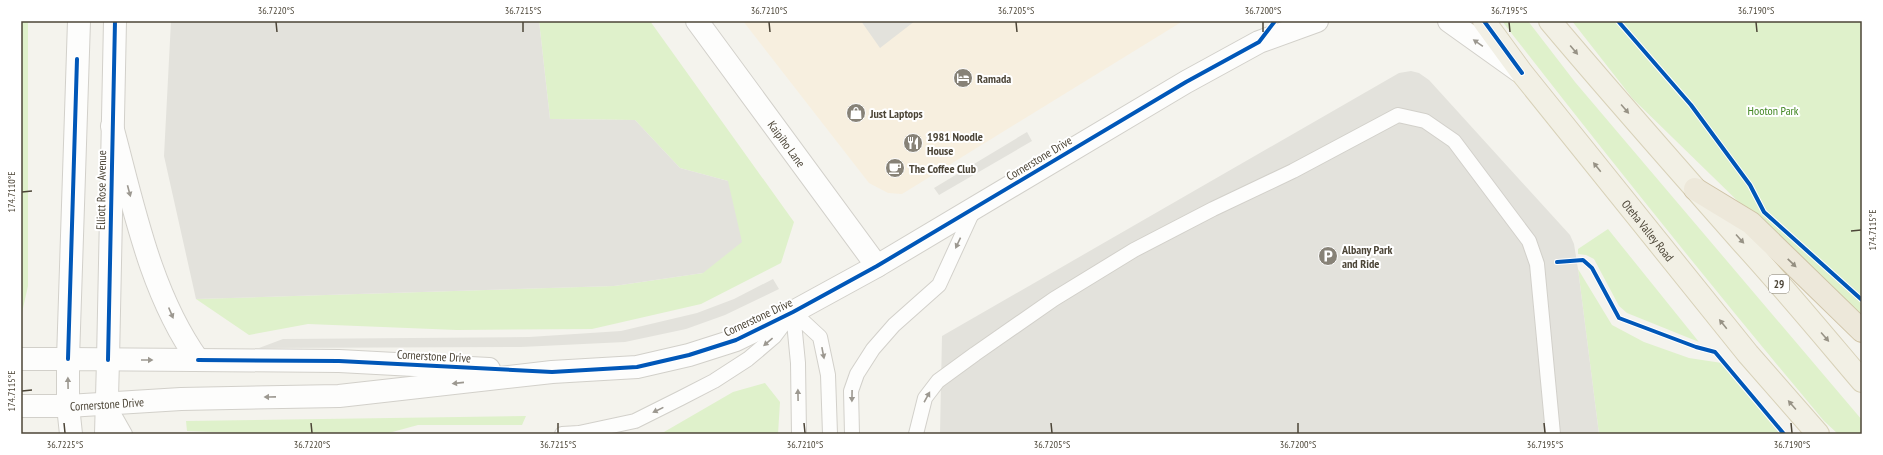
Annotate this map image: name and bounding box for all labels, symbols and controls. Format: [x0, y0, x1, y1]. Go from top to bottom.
text: 36.7220°S [258, 4, 294, 17]
text: 36.7215°S [505, 4, 541, 17]
text: 36.7210°S [751, 4, 787, 17]
text: 36.7205°S [998, 4, 1034, 17]
text: 36.7200°S [1245, 4, 1281, 17]
text: 36.7195°S [1491, 4, 1527, 17]
text: 36.7190°S [1738, 4, 1774, 17]
one-way arrow [1473, 39, 1483, 47]
one-way arrow [1570, 45, 1579, 56]
hotel icon: Ramada [952, 67, 974, 89]
place label: Ramada [977, 71, 1011, 86]
shop icon: Just Laptops [845, 102, 867, 124]
park label: Hooton Park [1748, 103, 1799, 118]
one-way arrow [1620, 104, 1629, 114]
place label: Just Laptops [869, 106, 923, 121]
street label: Kaipiho Lane [765, 117, 809, 170]
place label: 1981 Noodle House [927, 129, 983, 158]
restaurant icon: 1981 Noodle House [902, 132, 924, 154]
street label: Cornerstone Drive [1003, 132, 1075, 184]
street label: Elliott Rose Avenue [93, 150, 109, 230]
cafe icon: The Coffee Club [884, 157, 906, 179]
place label: The Coffee Club [909, 161, 977, 176]
one-way arrow [1593, 161, 1602, 172]
text: 174.7110°E [5, 172, 18, 213]
one-way arrow [126, 185, 132, 197]
street label: Oteha Valley Road [1619, 196, 1678, 264]
text: 174.7115°E [1866, 210, 1879, 251]
one-way arrow [1735, 234, 1745, 244]
one-way arrow [955, 237, 961, 248]
place label: Albany Park and Ride [1341, 242, 1392, 271]
parking icon: Albany Park and Ride [1317, 245, 1339, 267]
one-way arrow [1787, 258, 1797, 268]
road number: 29 [1769, 275, 1789, 293]
street label: Cornerstone Drive [721, 295, 795, 339]
one-way arrow [168, 308, 174, 319]
one-way arrow [1719, 318, 1728, 329]
one-way arrow [1820, 332, 1829, 343]
one-way arrow [762, 337, 773, 346]
street label: Cornerstone Drive [397, 347, 471, 365]
one-way arrow [821, 347, 827, 359]
one-way arrow [141, 357, 154, 363]
text: 174.7115°E [5, 371, 18, 412]
one-way arrow [65, 376, 71, 389]
one-way arrow [452, 379, 464, 386]
one-way arrow [795, 388, 801, 401]
one-way arrow [849, 390, 855, 403]
one-way arrow [924, 391, 931, 403]
street label: Cornerstone Drive [69, 394, 145, 413]
one-way arrow [263, 394, 276, 400]
one-way arrow [1788, 399, 1797, 410]
one-way arrow [652, 407, 663, 413]
text: 36.7225°S [47, 438, 83, 451]
text: 36.7220°S [294, 438, 330, 451]
text: 36.7215°S [540, 438, 576, 451]
text: 36.7210°S [787, 438, 823, 451]
text: 36.7205°S [1034, 438, 1070, 451]
text: 36.7200°S [1280, 438, 1316, 451]
text: 36.7195°S [1527, 438, 1563, 451]
text: 36.7190°S [1774, 438, 1810, 451]

